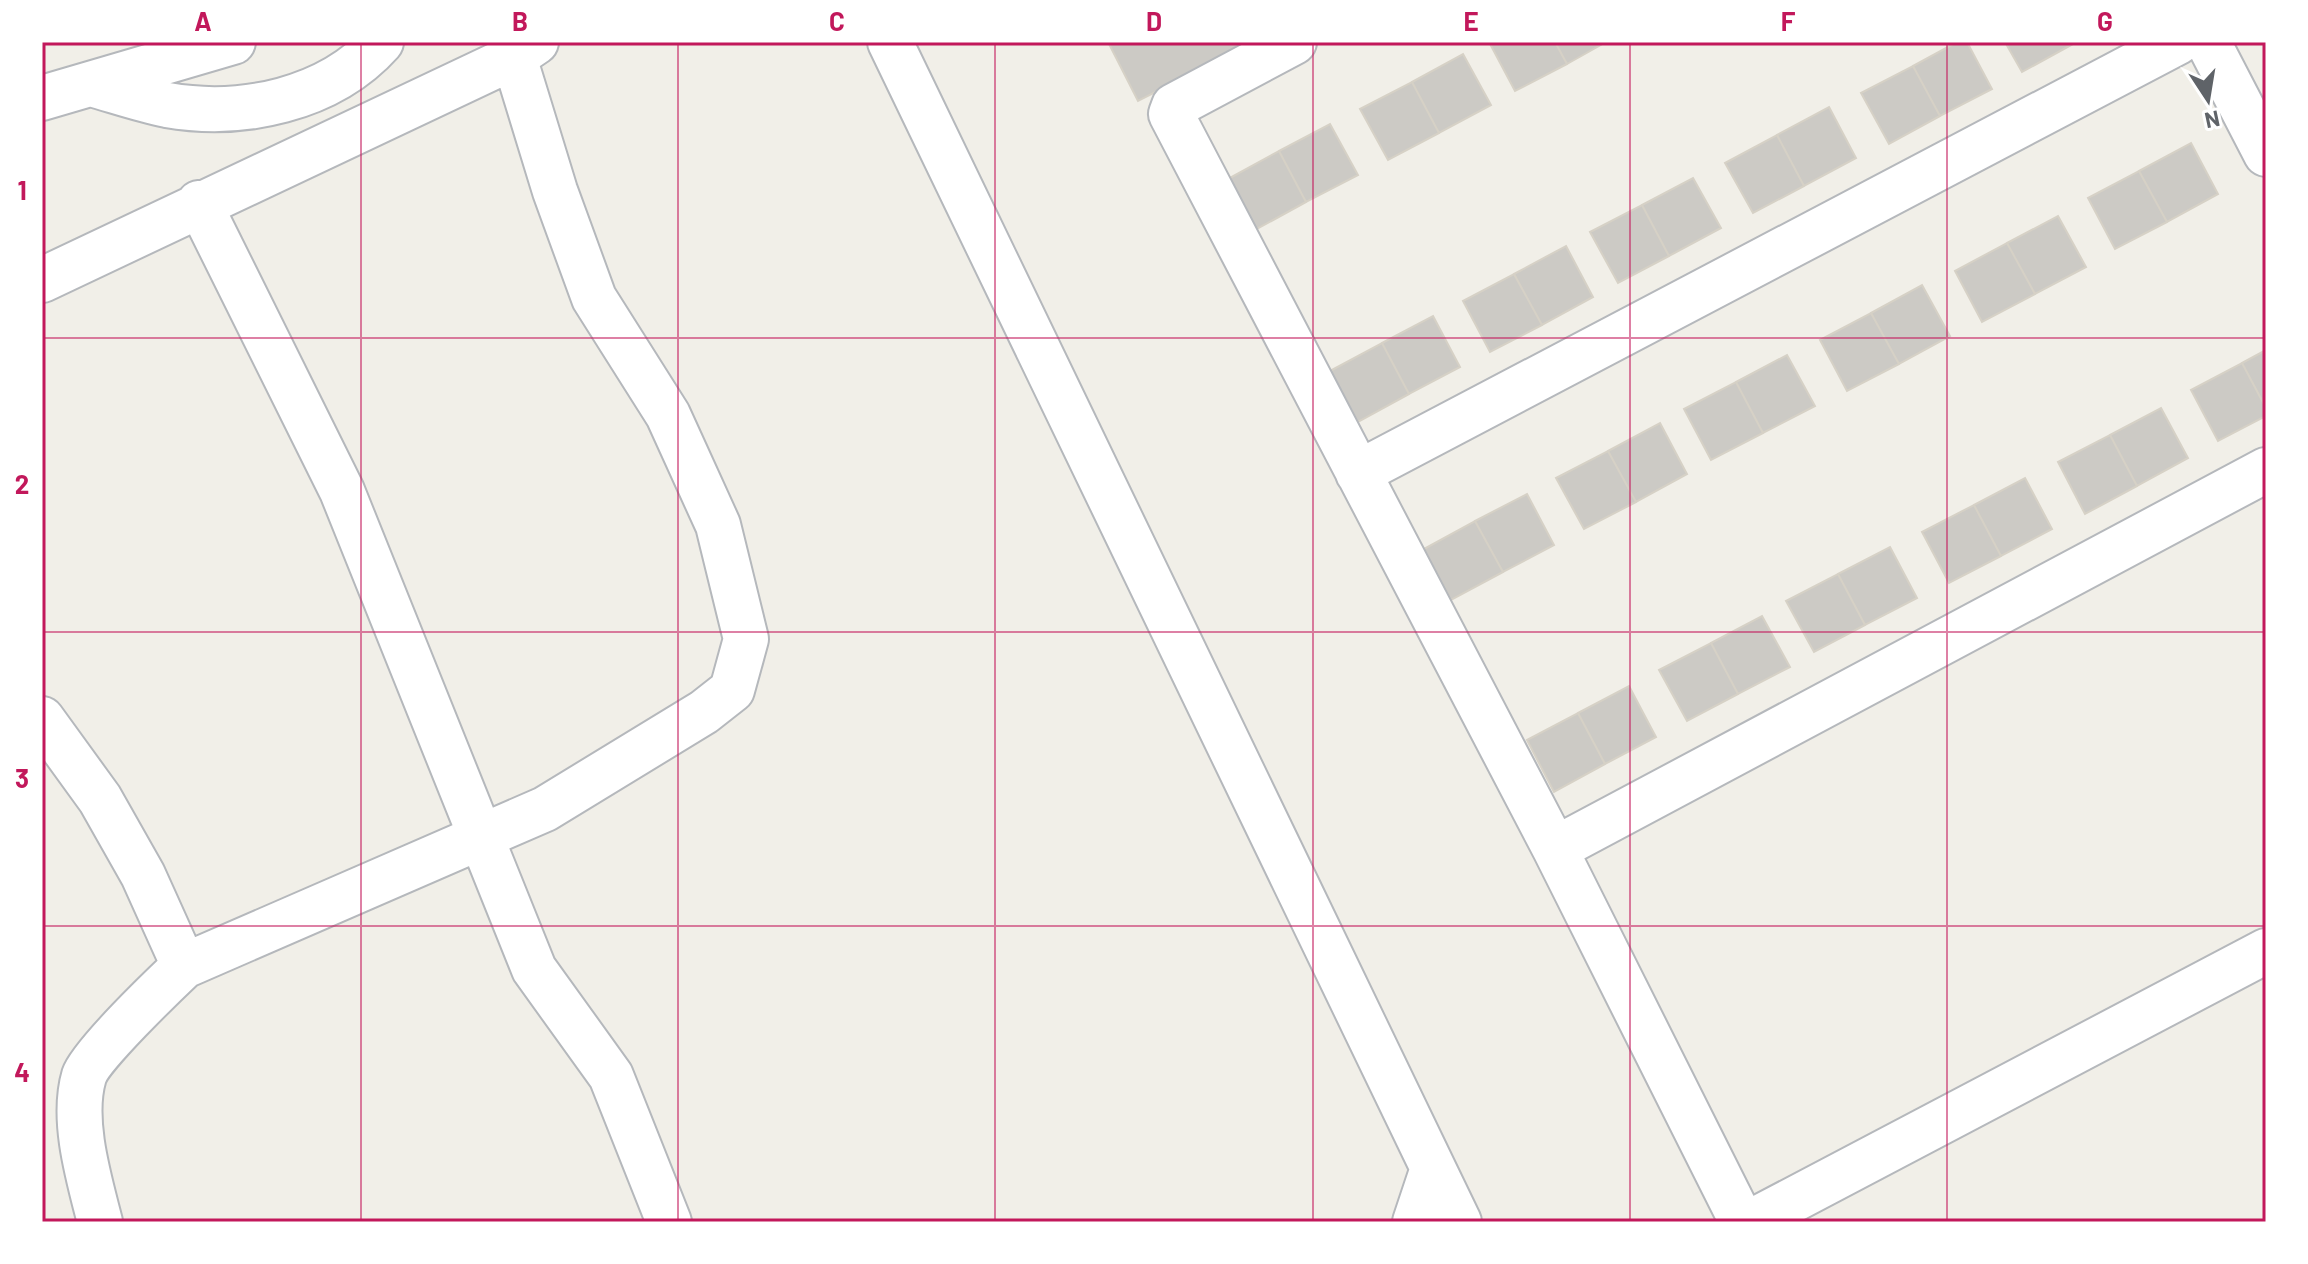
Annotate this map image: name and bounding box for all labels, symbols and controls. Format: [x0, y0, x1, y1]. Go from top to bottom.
text: A [194, 5, 212, 36]
text: B [512, 5, 528, 36]
text: C [829, 5, 845, 36]
text: D [1146, 5, 1162, 36]
text: E [1463, 5, 1479, 36]
text: F [1781, 5, 1796, 36]
text: G [2097, 5, 2113, 36]
north arrow [2168, 60, 2248, 140]
text: N [2203, 106, 2222, 135]
text: 1 [17, 174, 27, 205]
text: 2 [15, 468, 29, 499]
text: 3 [15, 762, 29, 793]
text: 4 [14, 1056, 30, 1087]

